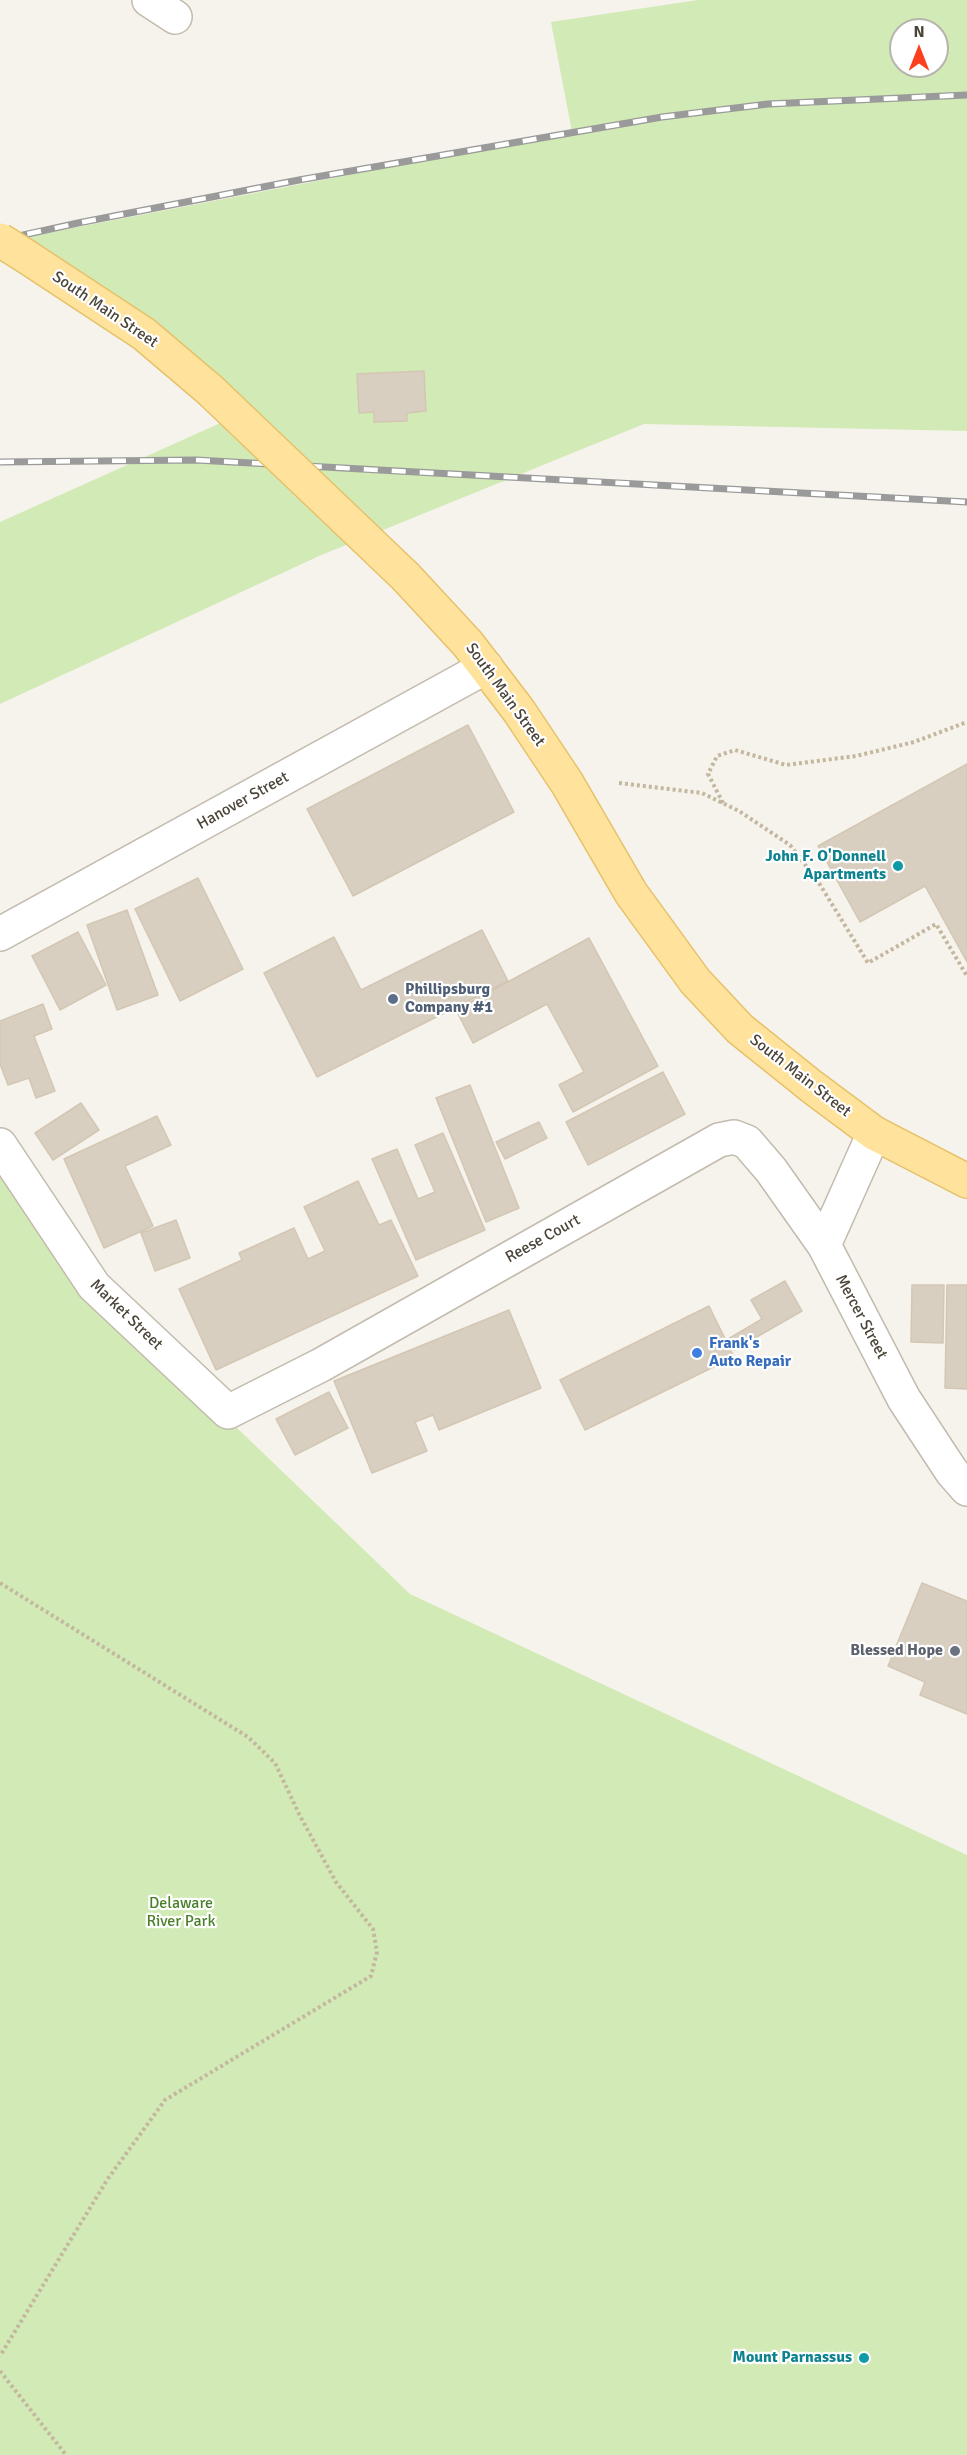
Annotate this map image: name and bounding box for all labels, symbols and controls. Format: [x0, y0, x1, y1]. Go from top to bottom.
north arrow [889, 18, 949, 78]
text: N [913, 22, 925, 42]
street label: South Main Street [49, 268, 161, 352]
street label: South Main Street [461, 640, 549, 750]
street label: Hanover Street [194, 768, 292, 834]
place label: John F. O'Donnell Apartments [765, 847, 886, 885]
marker: John F. O'Donnell Apartments [891, 859, 905, 873]
place label: Phillipsburg Company #1 [405, 980, 493, 1018]
marker: Phillipsburg Company #1 [386, 992, 400, 1006]
street label: South Main Street [746, 1031, 854, 1121]
street label: Reese Court [502, 1211, 584, 1267]
street label: Mercer Street [831, 1271, 891, 1363]
street label: Market Street [86, 1276, 166, 1354]
place label: Frank's Auto Repair [709, 1334, 791, 1372]
marker: Frank's Auto Repair [690, 1346, 704, 1360]
place label: Blessed Hope [850, 1641, 943, 1661]
marker: Blessed Hope [948, 1644, 962, 1658]
park label: Delaware River Park [146, 1894, 216, 1932]
place label: Mount Parnassus [733, 2348, 852, 2368]
marker: Mount Parnassus [857, 2351, 871, 2365]

